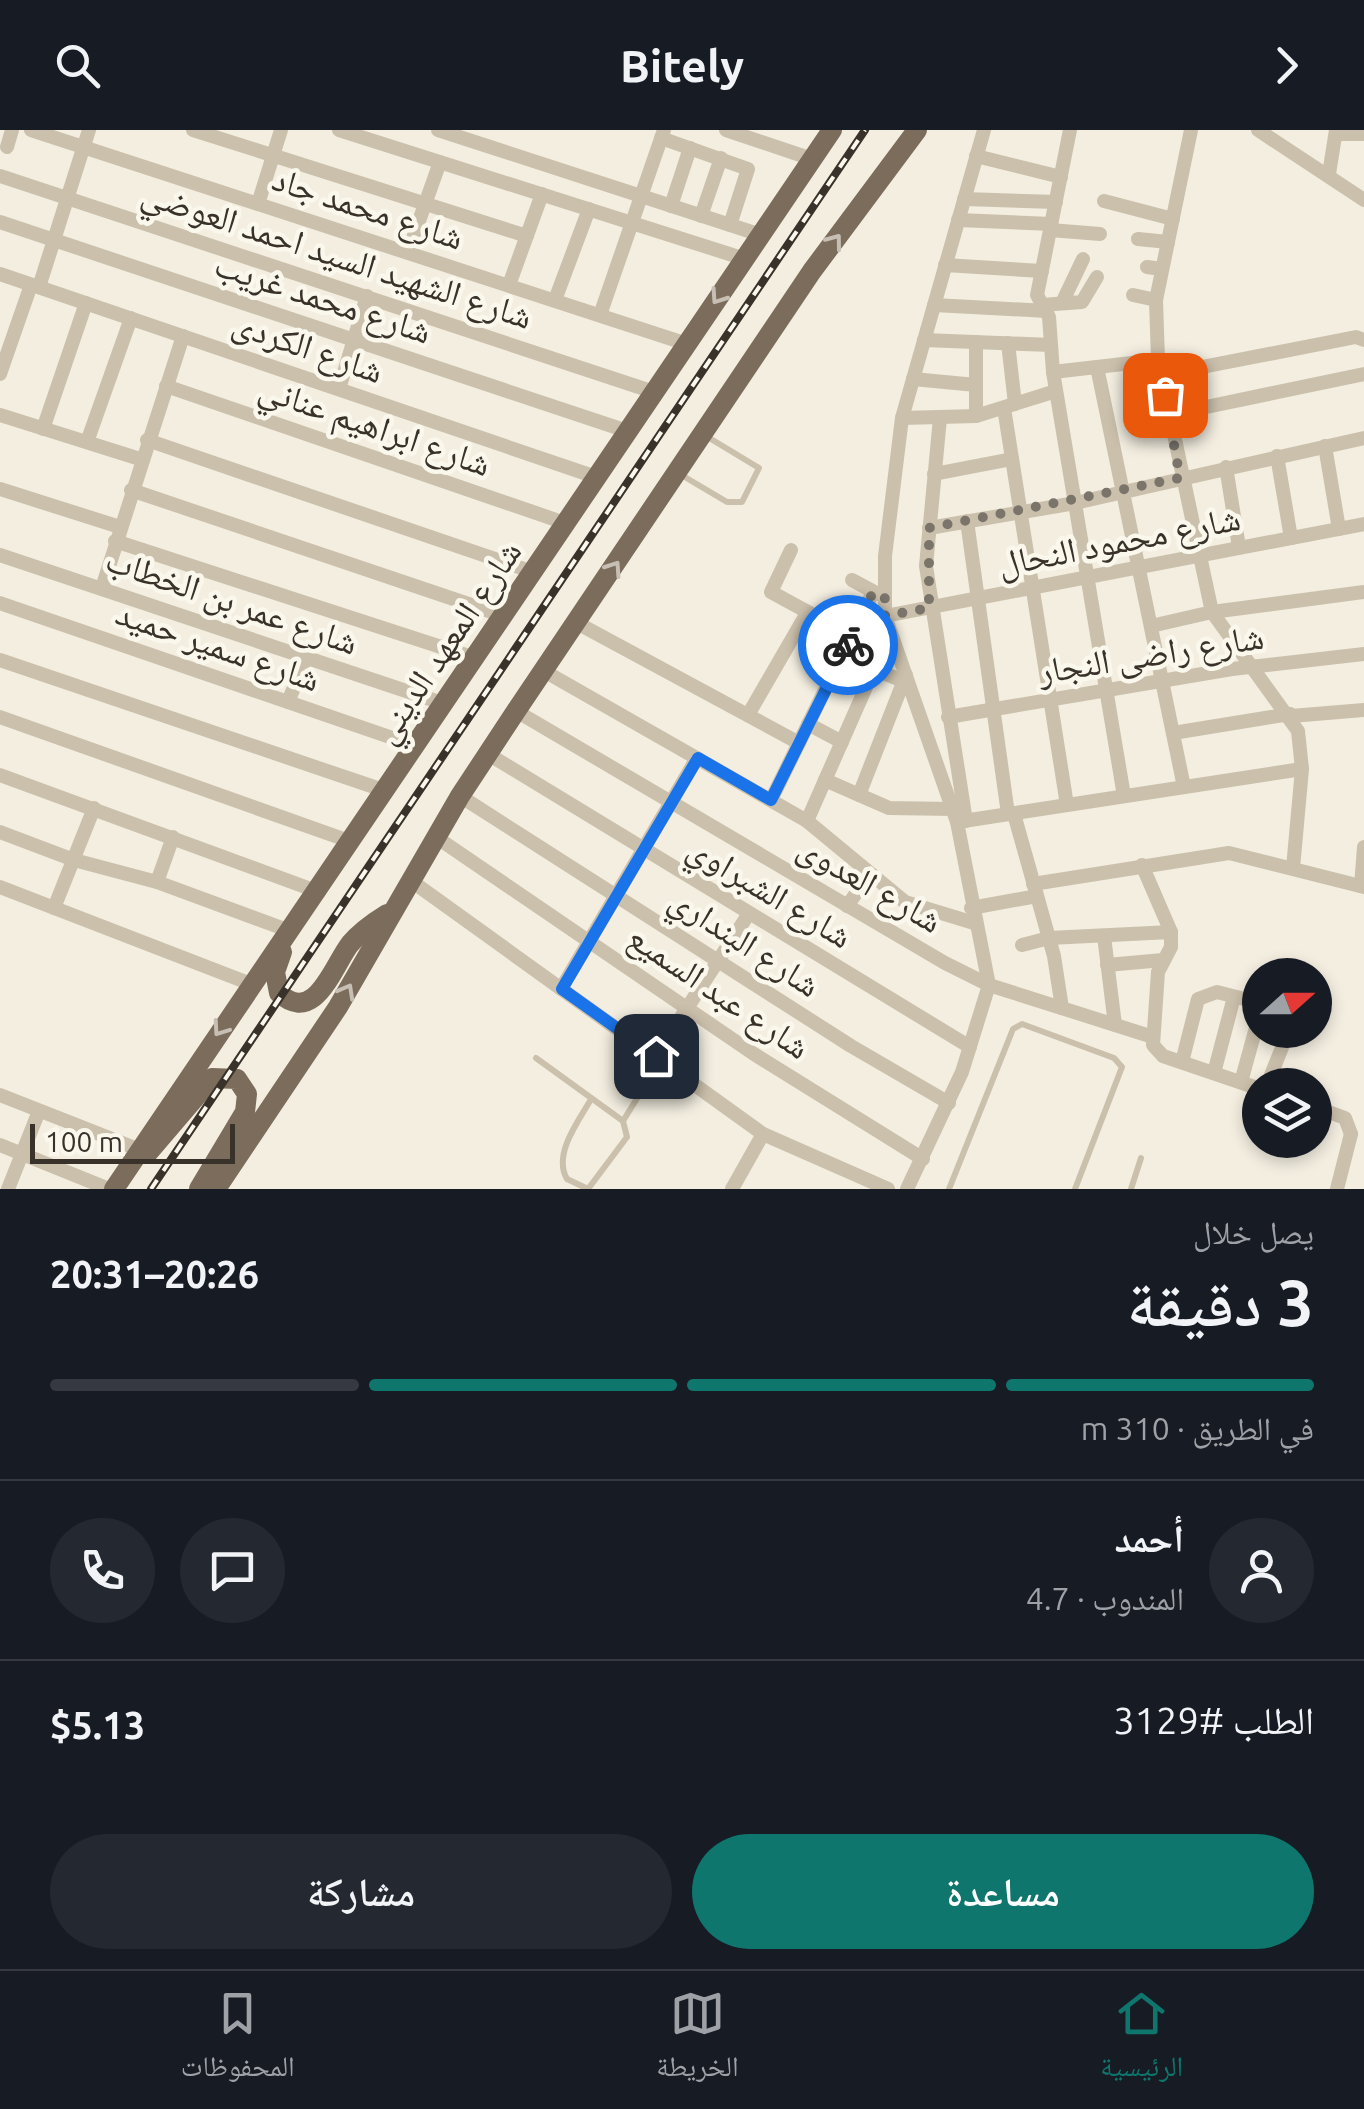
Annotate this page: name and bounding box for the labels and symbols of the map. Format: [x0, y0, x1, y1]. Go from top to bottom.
street label: شارع محمد جاد [267, 157, 469, 260]
street label: شارع الشهيد السيد احمد العوضي [134, 172, 538, 345]
one-way arrow [823, 234, 840, 252]
street label: شارع محمد غريب [209, 243, 437, 354]
one-way arrow [712, 287, 731, 305]
street label: شارع الكردى [227, 302, 389, 393]
pin [1123, 353, 1208, 438]
street label: شارع ابراهيم عناني [251, 367, 496, 492]
street label: شارع محمود النحال [994, 497, 1244, 586]
street label: شارع المعهد الديني [364, 533, 536, 755]
street label: شارع عمر بن الخطاب [100, 538, 364, 665]
one-way arrow [601, 561, 620, 579]
street label: شارع سمير حميد [110, 592, 325, 701]
courier [798, 595, 898, 695]
street label: شارع راضى النجار [1034, 615, 1267, 694]
street label: شارع العدوى [790, 826, 950, 943]
street label: شارع الشبراوي [677, 827, 860, 963]
street label: شارع البنداري [658, 878, 828, 1012]
street label: شارع عبد السميع [620, 916, 818, 1069]
north arrow [1242, 958, 1332, 1048]
one-way arrow [335, 984, 355, 1002]
pin [614, 1014, 699, 1099]
one-way arrow [214, 1017, 232, 1036]
scale bar [30, 1119, 235, 1164]

